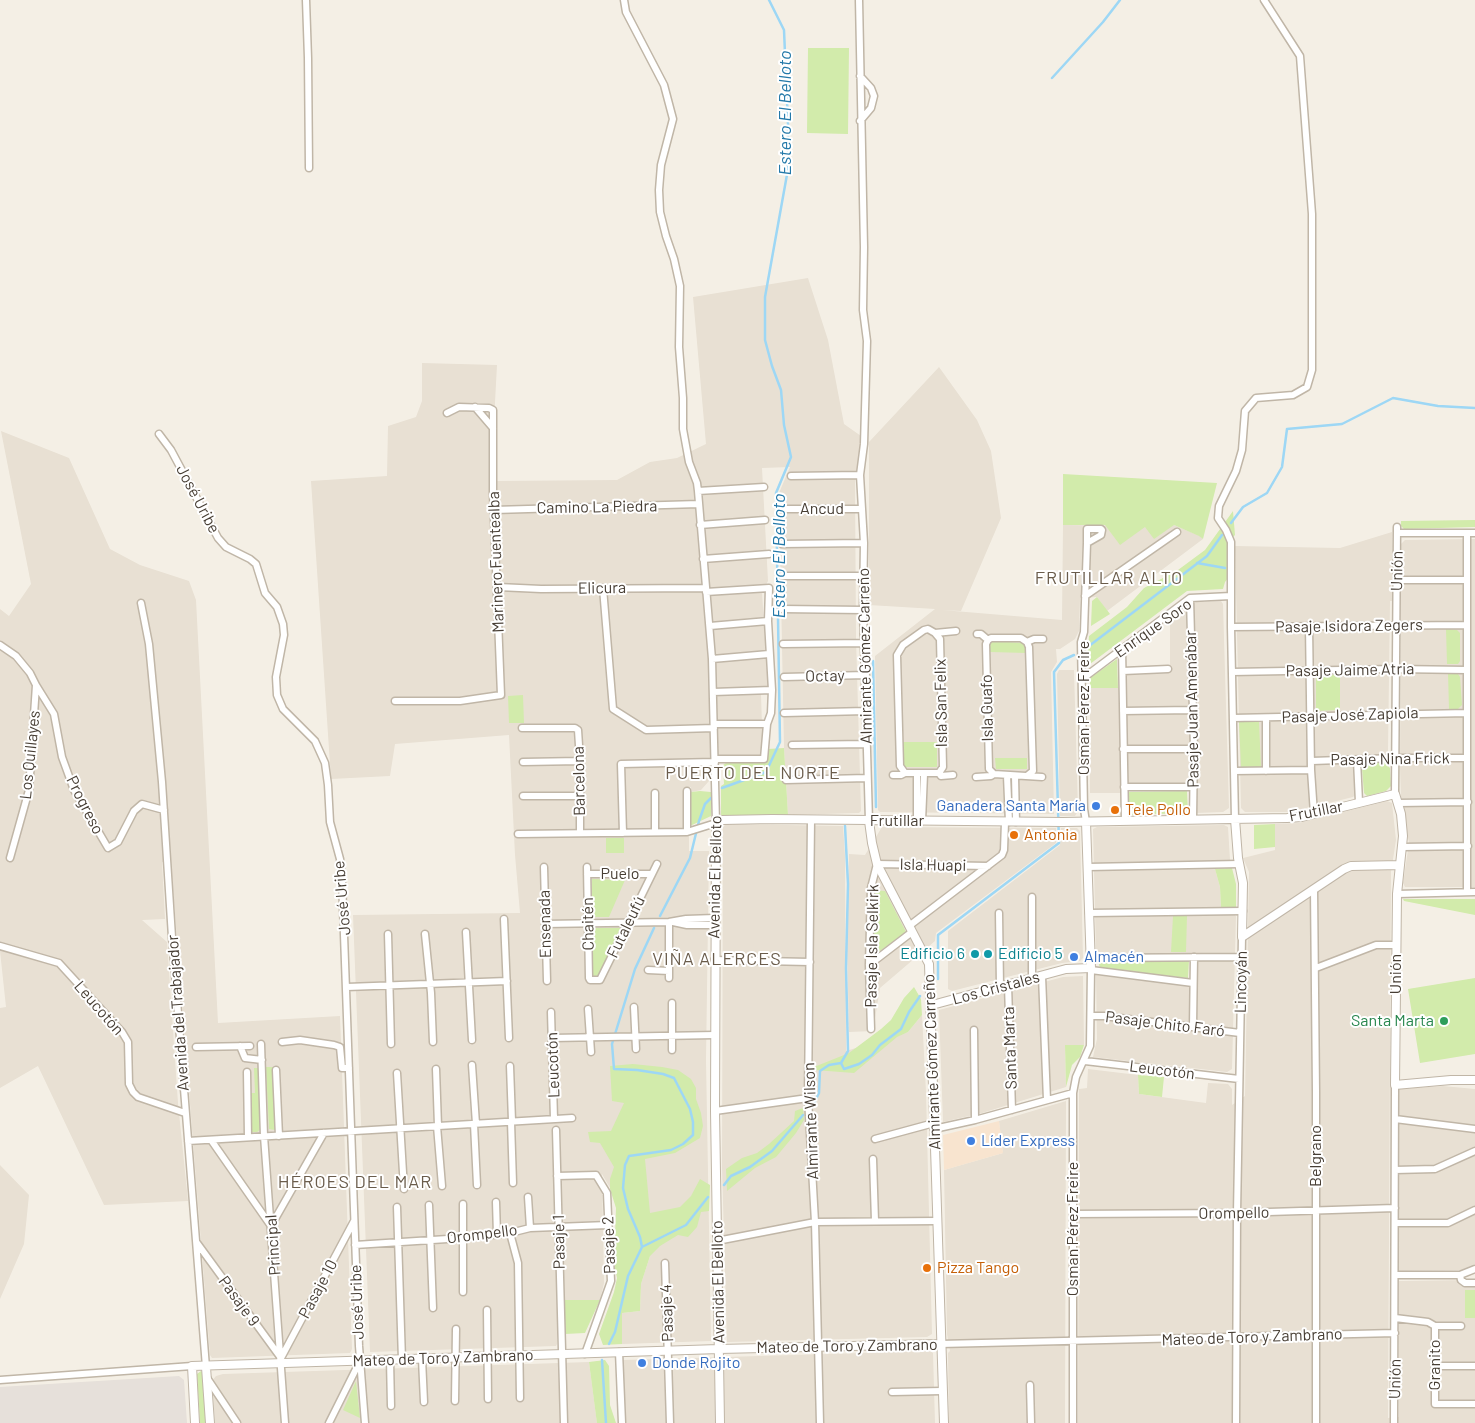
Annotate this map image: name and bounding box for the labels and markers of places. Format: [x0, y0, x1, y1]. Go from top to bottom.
place label: Ganadera Santa María [937, 796, 1086, 816]
marker: Ganadera Santa María [1090, 800, 1102, 812]
place label: Tele Pollo [1125, 800, 1191, 820]
marker: Tele Pollo [1109, 804, 1121, 816]
place label: Antonia [1024, 825, 1078, 845]
marker: Antonia [1008, 829, 1020, 841]
place label: Edificio 6 [900, 944, 965, 964]
place label: Edificio 5 [998, 944, 1063, 964]
place label: Almacén [1084, 947, 1144, 967]
marker: Edificio 6 [969, 948, 981, 960]
marker: Edificio 5 [982, 948, 994, 960]
marker: Almacén [1068, 951, 1080, 963]
place label: Santa Marta [1351, 1011, 1434, 1031]
marker: Santa Marta [1438, 1015, 1450, 1027]
place label: Líder Express [981, 1131, 1075, 1151]
marker: Líder Express [965, 1135, 977, 1147]
place label: Pizza Tango [937, 1258, 1019, 1278]
marker: Pizza Tango [921, 1262, 933, 1274]
place label: Donde Rojito [652, 1353, 740, 1373]
marker: Donde Rojito [636, 1357, 648, 1369]

